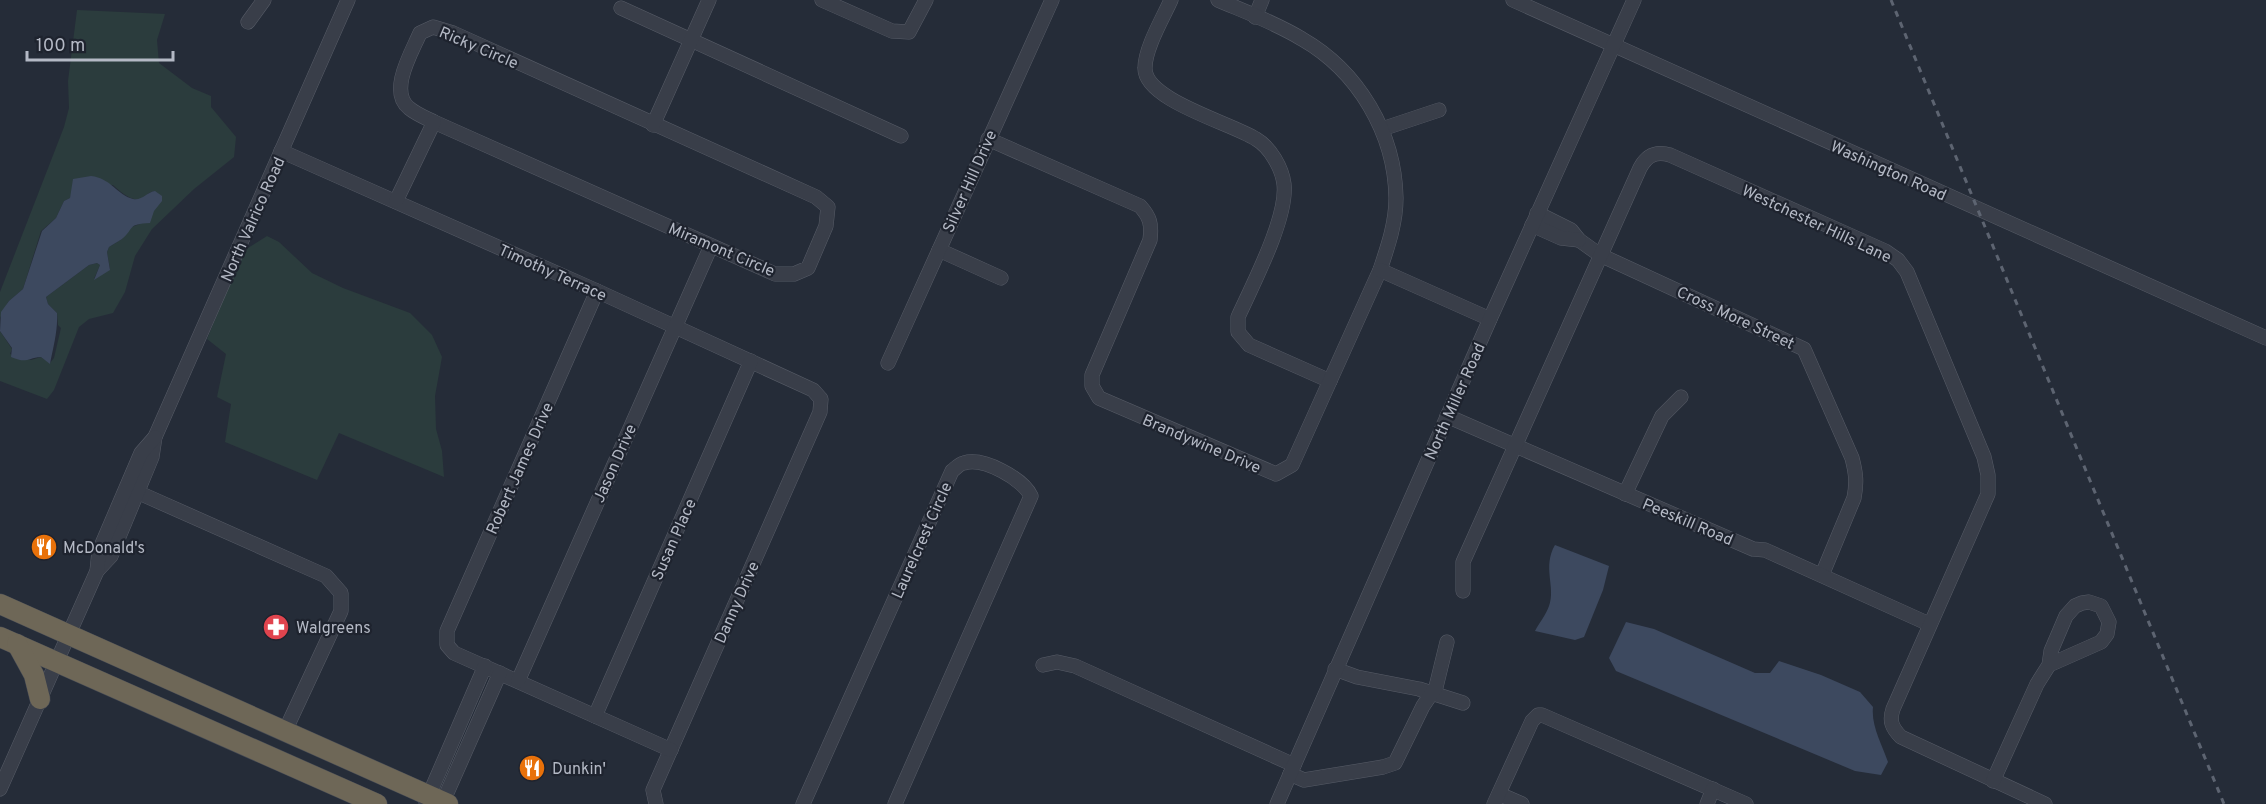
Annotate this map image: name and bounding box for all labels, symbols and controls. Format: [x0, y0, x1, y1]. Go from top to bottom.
street label: Ricky Circle [436, 23, 521, 75]
scale bar [27, 24, 172, 62]
text: 100 m [36, 35, 85, 58]
street label: Silver Hill Drive [939, 127, 1002, 236]
street label: Washington Road [1827, 137, 1949, 206]
street label: North Valrico Road [217, 154, 290, 285]
street label: Westchester Hills Lane [1738, 181, 1894, 268]
street label: Miramont Circle [665, 219, 777, 282]
street label: Timothy Terrace [495, 241, 609, 307]
street label: Cross More Street [1673, 283, 1797, 355]
street label: North Miller Road [1421, 340, 1491, 464]
street label: Robert James Drive [483, 400, 559, 538]
street label: Brandywine Drive [1139, 411, 1263, 479]
street label: Jason Drive [590, 421, 642, 506]
street label: Laurelcrest Circle [888, 479, 958, 602]
street label: Peeskill Road [1639, 495, 1736, 551]
street label: Susan Place [648, 496, 702, 584]
restaurant icon: McDonald's [29, 532, 59, 562]
place label: McDonald's [63, 539, 145, 559]
street label: Danny Drive [711, 559, 765, 647]
pharmacy icon: Walgreens [261, 612, 291, 642]
place label: Walgreens [296, 619, 371, 639]
restaurant icon: Dunkin' [517, 753, 547, 783]
place label: Dunkin' [552, 760, 606, 780]

